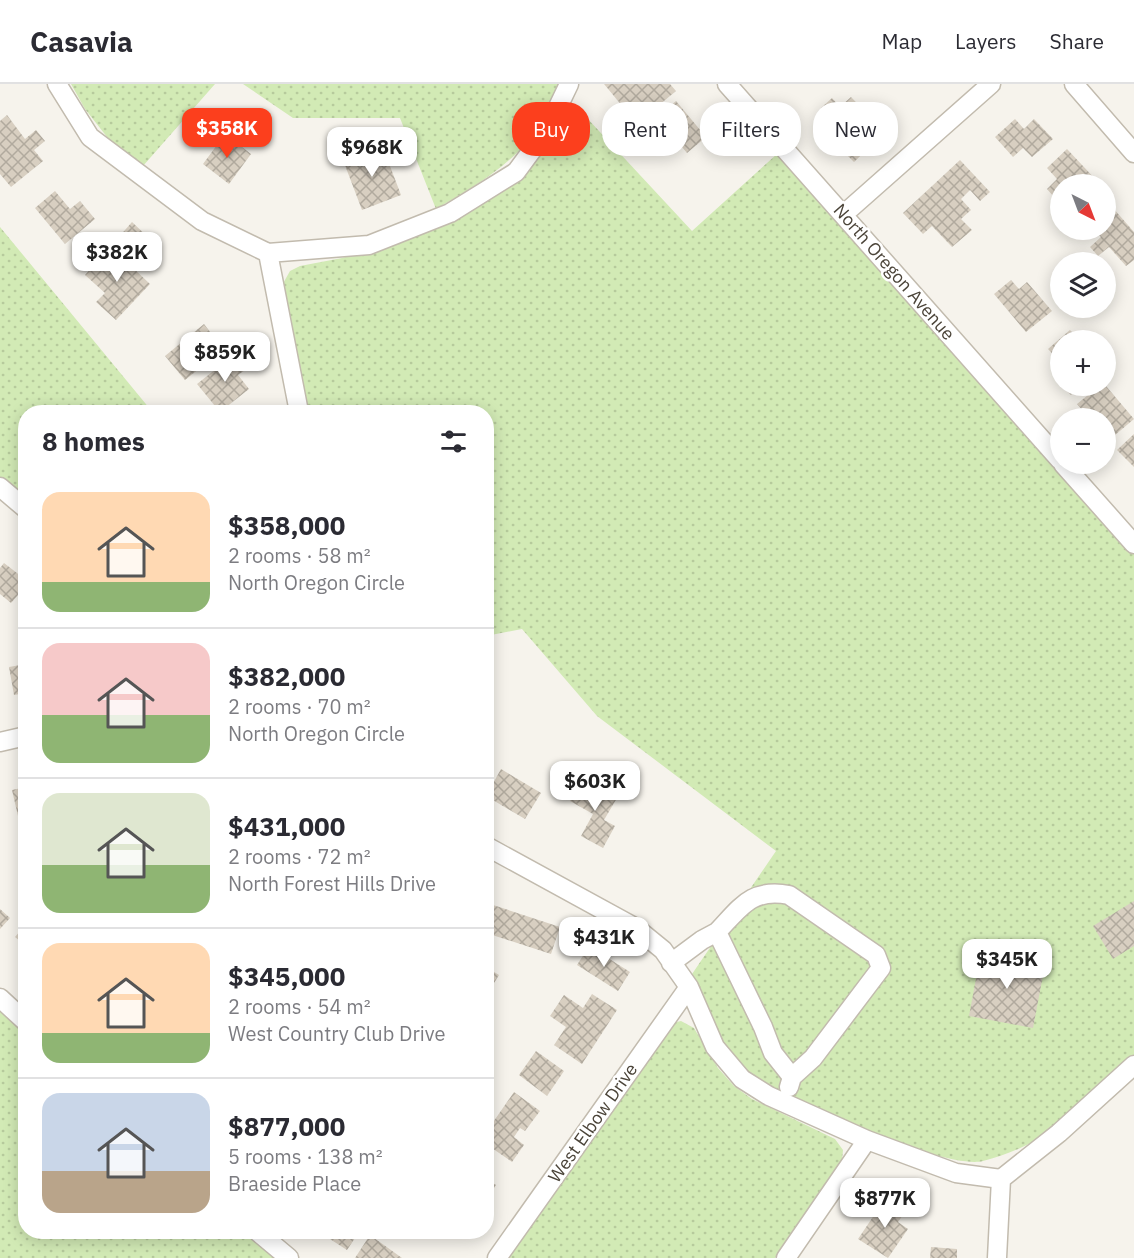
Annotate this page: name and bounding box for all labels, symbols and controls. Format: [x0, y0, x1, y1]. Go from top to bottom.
text: Casavia [30, 23, 133, 60]
text: Map [882, 27, 922, 55]
text: Layers [955, 27, 1017, 55]
text: Share [1050, 27, 1104, 55]
chip: Buy [512, 102, 590, 156]
chip: Rent [602, 102, 688, 156]
chip: Filters [700, 102, 801, 156]
chip: New [813, 102, 898, 156]
pin: $358K [185, 108, 269, 159]
text: $358K [196, 114, 258, 141]
pin: $968K [330, 127, 414, 178]
text: $968K [341, 133, 403, 160]
north arrow [1050, 174, 1116, 240]
map controls [1050, 174, 1116, 474]
street label: North Oregon Avenue [829, 199, 960, 345]
pin: $382K [75, 232, 159, 283]
text: $382K [86, 238, 148, 265]
button: layers [1050, 252, 1116, 318]
button: + [1050, 330, 1116, 396]
pin: $859K [183, 332, 267, 383]
text: $859K [194, 338, 256, 365]
button: − [1050, 408, 1116, 474]
text: 8 homes [42, 424, 145, 458]
icon: filters [437, 425, 470, 458]
text: $358,000 [228, 508, 345, 542]
icon: home [90, 516, 162, 588]
text: 2 rooms · 58 m² [228, 542, 371, 569]
text: North Oregon Circle [228, 569, 405, 596]
text: $382,000 [228, 659, 345, 693]
icon: home [90, 667, 162, 739]
text: 2 rooms · 70 m² [228, 693, 371, 720]
text: North Oregon Circle [228, 720, 405, 747]
pin: $603K [553, 761, 637, 812]
text: $603K [564, 767, 626, 794]
text: $431,000 [228, 809, 345, 843]
icon: home [90, 817, 162, 889]
text: 2 rooms · 72 m² [228, 843, 371, 870]
text: North Forest Hills Drive [228, 870, 436, 897]
pin: $431K [562, 917, 646, 968]
text: $431K [573, 923, 635, 950]
pin: $345K [965, 939, 1049, 990]
text: $345K [976, 945, 1038, 972]
text: $345,000 [228, 959, 345, 993]
icon: home [90, 967, 162, 1039]
text: 2 rooms · 54 m² [228, 993, 371, 1020]
text: West Country Club Drive [228, 1020, 445, 1047]
street label: West Elbow Drive [543, 1058, 642, 1187]
text: $877,000 [228, 1109, 345, 1143]
icon: home [90, 1117, 162, 1189]
text: 5 rooms · 138 m² [228, 1143, 383, 1170]
text: Braeside Place [228, 1170, 361, 1197]
pin: $877K [843, 1178, 927, 1229]
text: $877K [854, 1184, 916, 1211]

